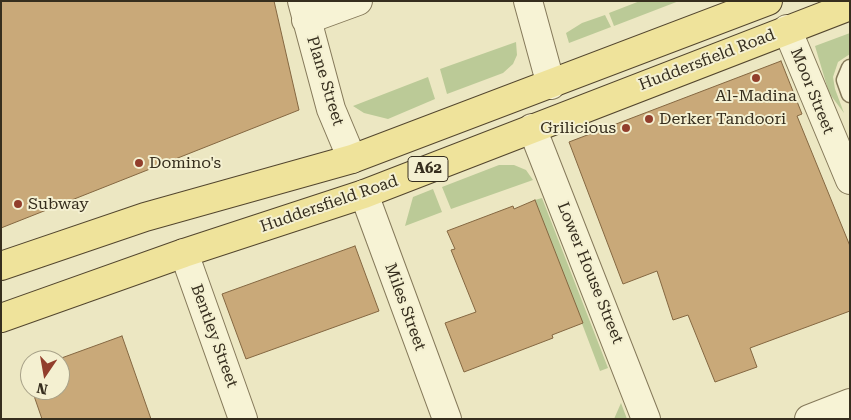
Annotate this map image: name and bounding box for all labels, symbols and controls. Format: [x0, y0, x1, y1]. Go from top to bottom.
street label: Huddersfield Road [636, 25, 778, 95]
street label: Plane Street [302, 34, 348, 128]
street label: Moor Street [786, 45, 838, 137]
marker: Al-Madina [750, 72, 762, 84]
place label: Al-Madina [715, 86, 797, 106]
place label: Derker Tandoori [659, 109, 786, 129]
marker: Derker Tandoori [643, 113, 655, 125]
place label: Grilicious [540, 118, 616, 138]
marker: Grilicious [620, 122, 632, 134]
place label: Domino's [149, 153, 221, 173]
road number: A62 [408, 156, 448, 182]
marker: Domino's [133, 157, 145, 169]
street label: Huddersfield Road [258, 171, 400, 237]
place label: Subway [28, 194, 89, 214]
marker: Subway [12, 198, 24, 210]
street label: Lower House Street [553, 199, 627, 347]
street label: Miles Street [380, 261, 430, 353]
street label: Bentley Street [186, 282, 242, 390]
north arrow [20, 350, 70, 400]
text: N [35, 380, 49, 398]

